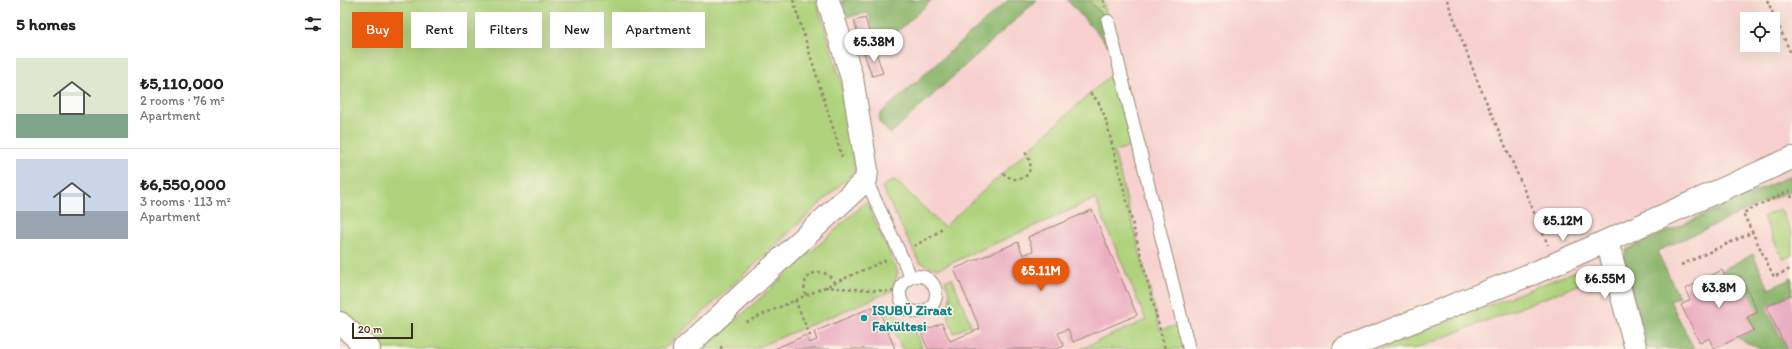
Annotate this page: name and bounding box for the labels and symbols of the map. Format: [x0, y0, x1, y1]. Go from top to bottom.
pin: ₺5.38M [841, 29, 907, 63]
pin: ₺5.12M [1530, 208, 1596, 242]
pin: ₺5.11M [1008, 258, 1074, 292]
pin: ₺6.55M [1572, 266, 1638, 300]
pin: ₺3.8M [1691, 275, 1747, 309]
place label: ISUBÜ Ziraat Fakültesi [872, 302, 953, 335]
marker: ISUBÜ Ziraat Fakültesi [859, 313, 869, 323]
scale bar [352, 321, 413, 340]

